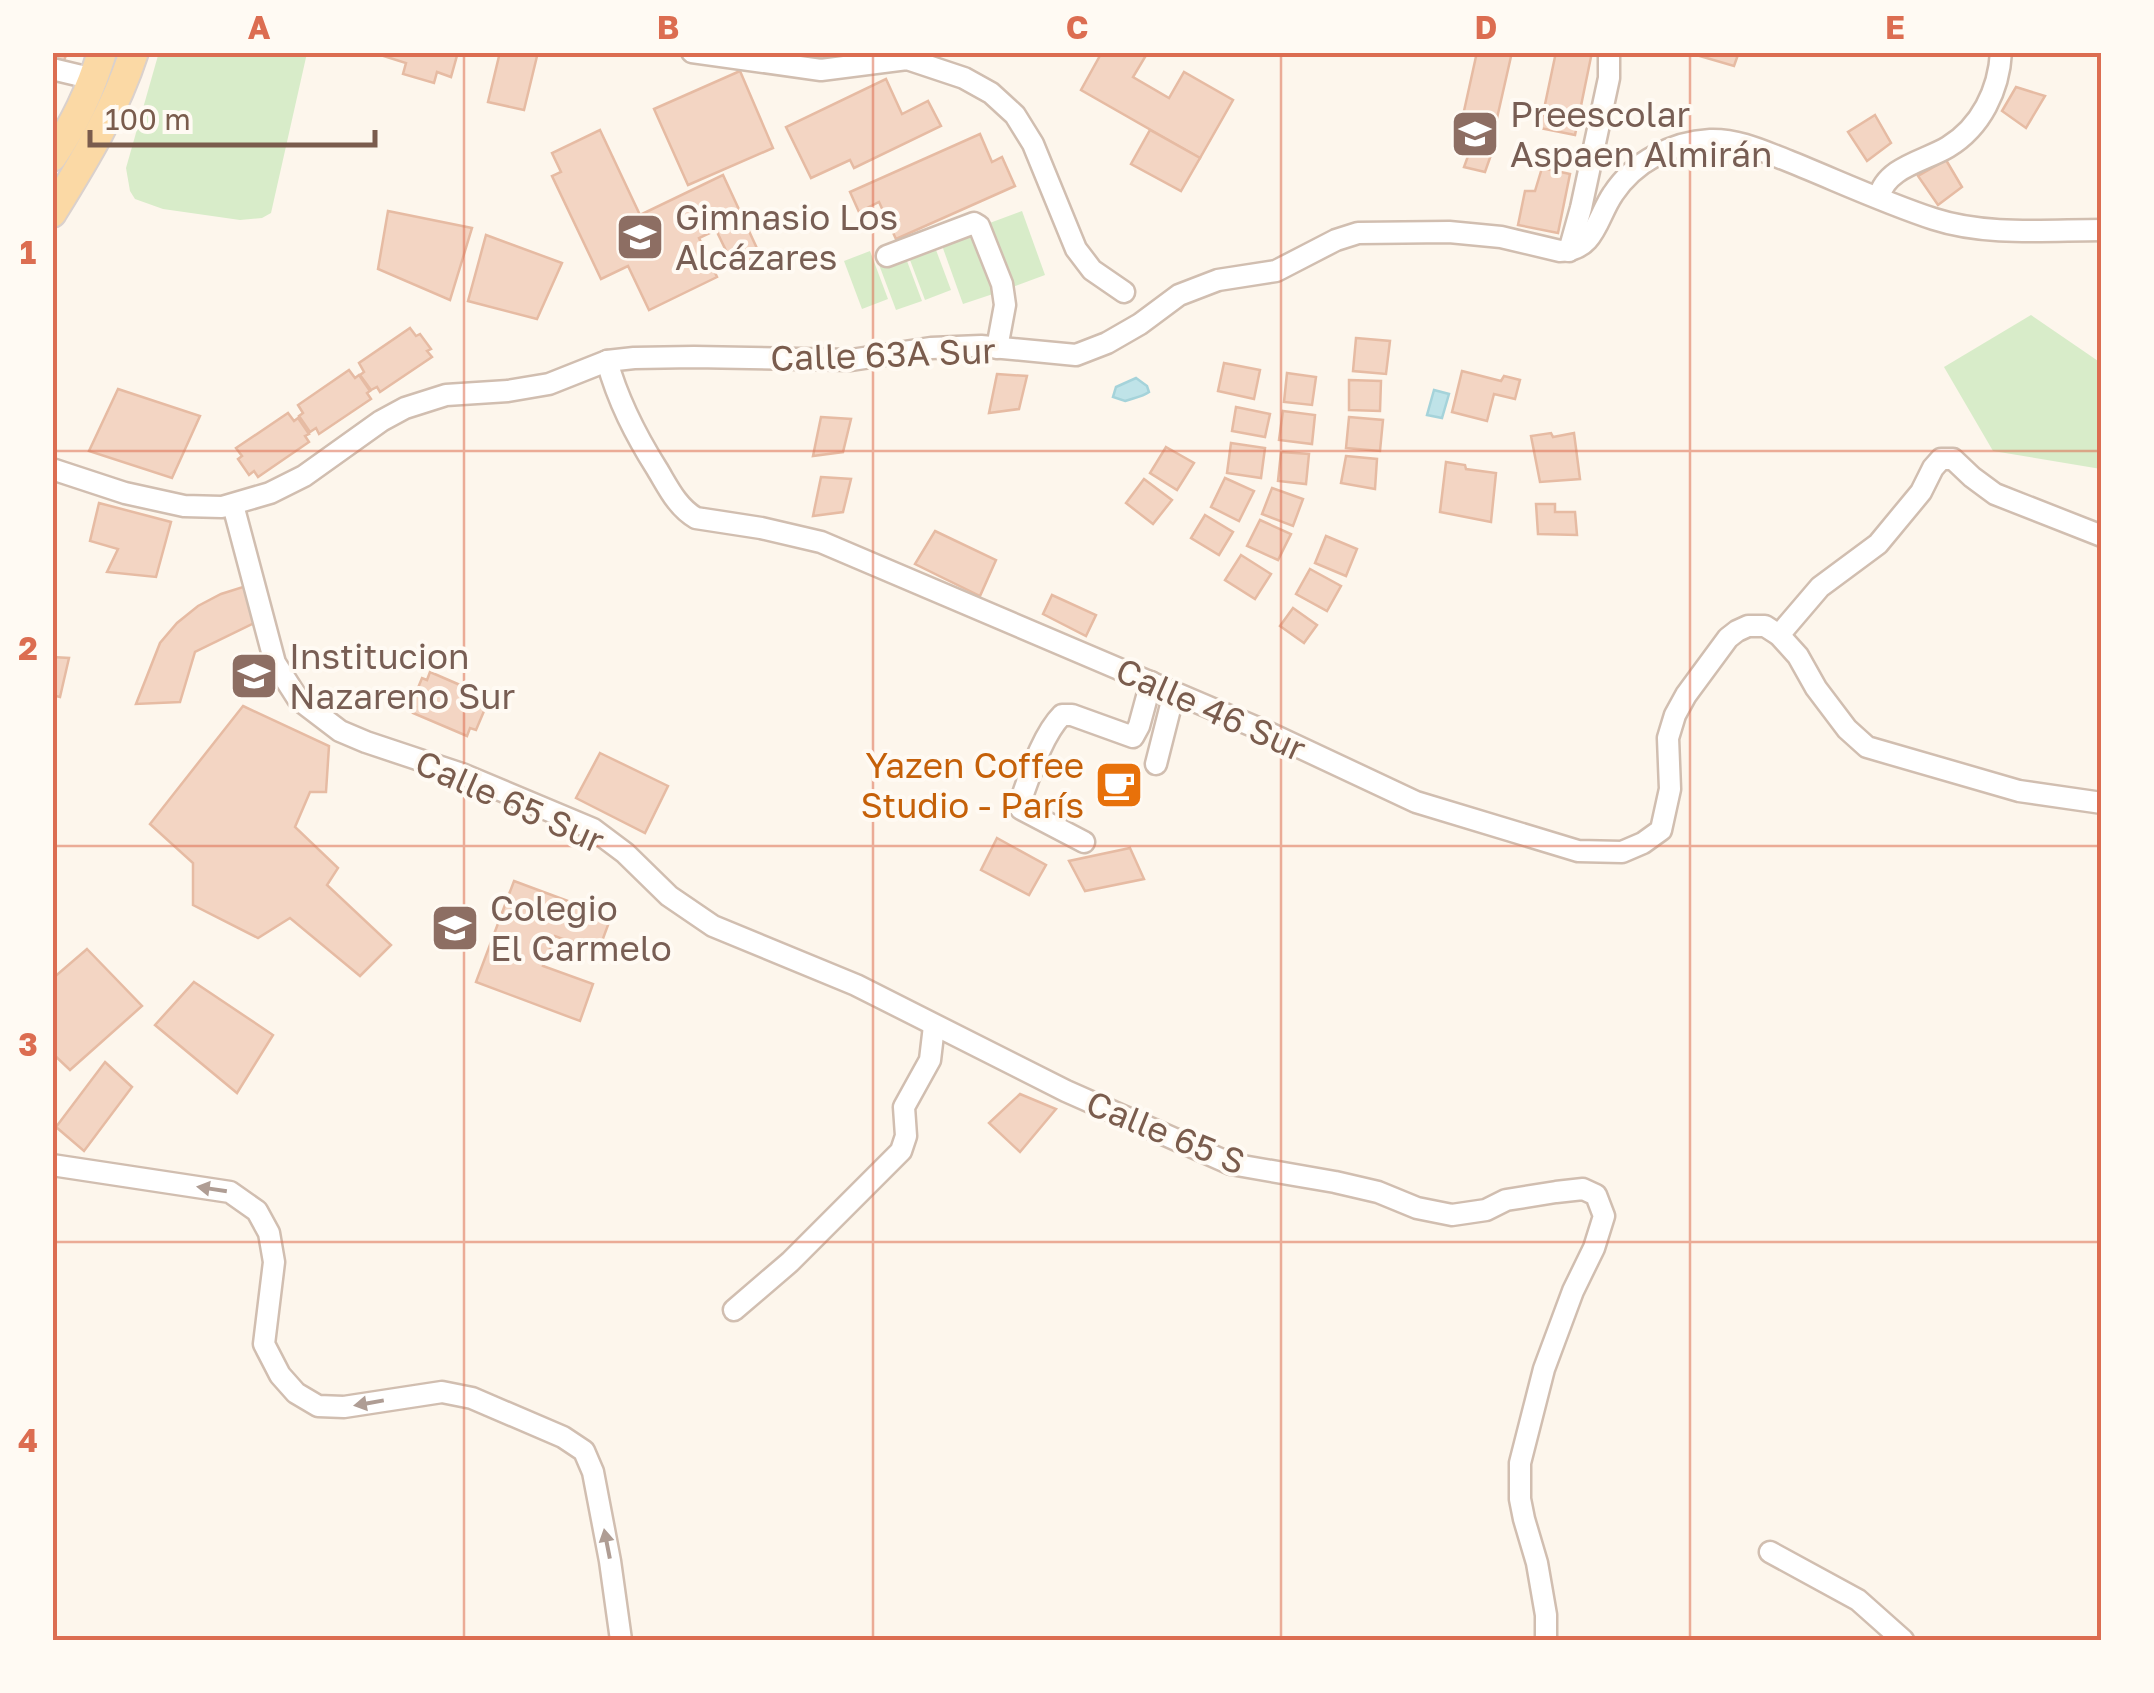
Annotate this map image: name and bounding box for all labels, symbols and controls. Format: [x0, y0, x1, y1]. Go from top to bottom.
text: A [248, 8, 271, 46]
text: B [657, 8, 679, 46]
text: C [1066, 8, 1088, 46]
text: D [1475, 8, 1497, 46]
text: E [1885, 8, 1905, 46]
scale bar [90, 85, 375, 147]
place label: Preescolar Aspaen Almirán [1510, 93, 1773, 175]
text: 100 m [105, 101, 191, 137]
school or university icon: Preescolar Aspaen Almirán [1449, 108, 1501, 160]
place label: Gimnasio Los Alcázares [675, 196, 898, 278]
school or university icon: Gimnasio Los Alcázares [614, 211, 666, 263]
text: 1 [20, 233, 36, 271]
street label: Calle 63A Sur [769, 329, 997, 379]
text: 2 [18, 629, 38, 667]
place label: Institucion Nazareno Sur [289, 635, 515, 717]
street label: Calle 46 Sur [1110, 648, 1312, 770]
school or university icon: Institucion Nazareno Sur [228, 650, 280, 702]
street label: Calle 65 Sur [409, 741, 611, 861]
place label: Yazen Coffee Studio - París [860, 744, 1084, 826]
cafe icon: Yazen Coffee Studio - París [1093, 759, 1145, 811]
place label: Colegio El Carmelo [490, 887, 672, 969]
school or university icon: Colegio El Carmelo [429, 902, 481, 954]
text: 3 [18, 1025, 38, 1063]
street label: Calle 65 S [1081, 1081, 1251, 1183]
one-way arrow [195, 1181, 227, 1196]
one-way arrow [353, 1396, 384, 1411]
text: 4 [18, 1421, 38, 1459]
one-way arrow [599, 1528, 615, 1559]

